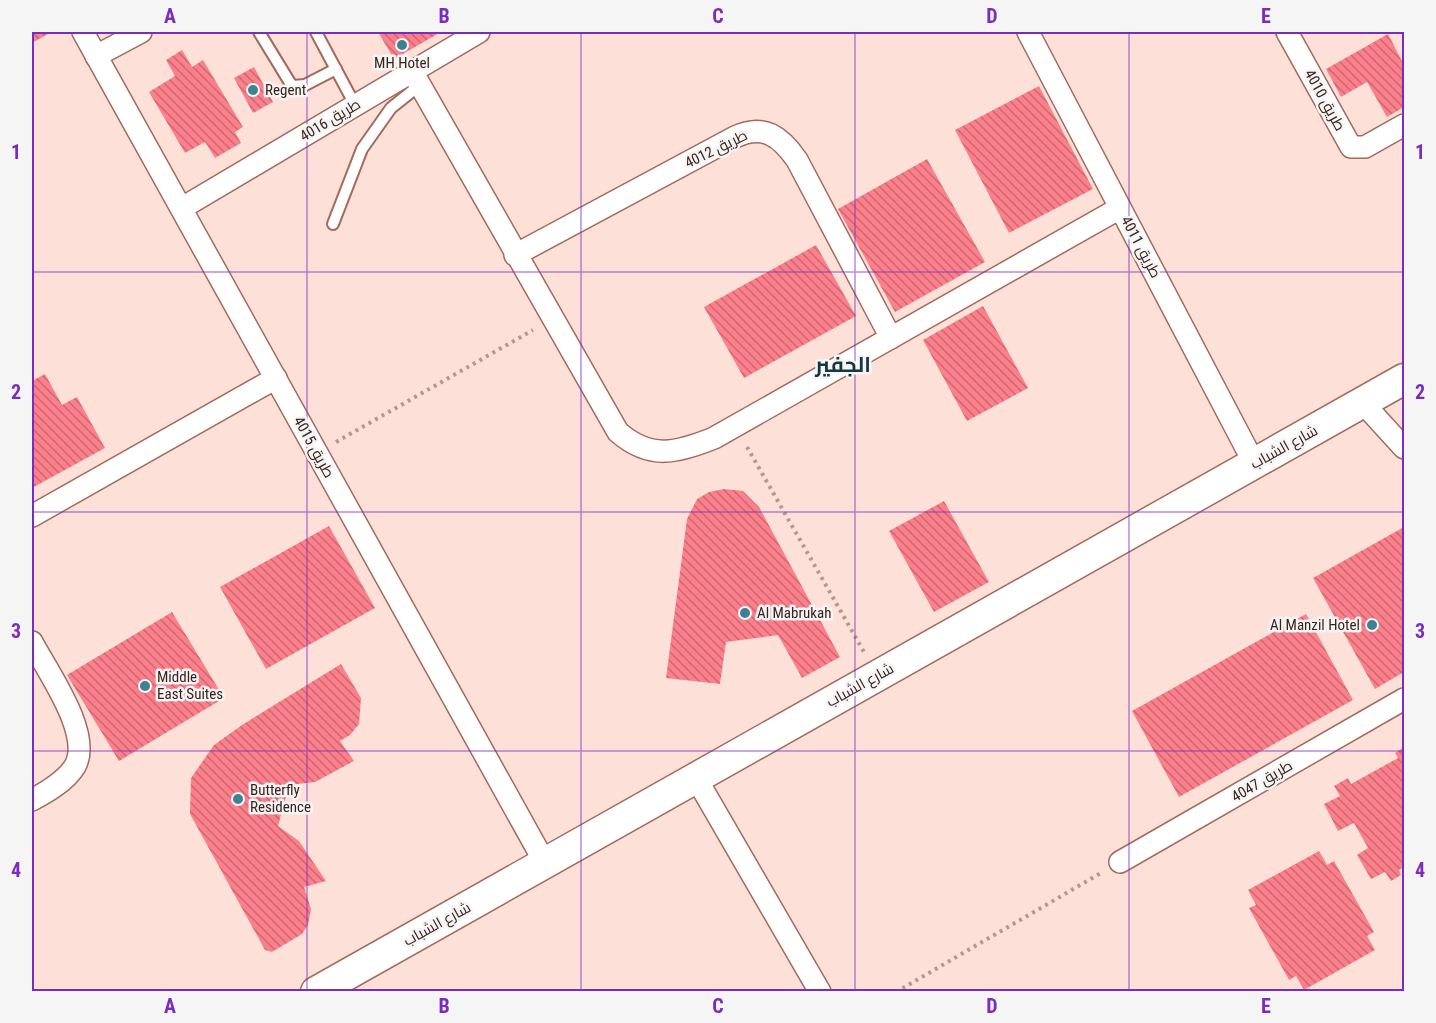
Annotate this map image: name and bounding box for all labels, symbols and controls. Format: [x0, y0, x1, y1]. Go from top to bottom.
text: A [164, 4, 176, 28]
text: B [438, 4, 450, 28]
text: C [712, 4, 724, 28]
text: D [986, 4, 998, 28]
text: E [1261, 4, 1271, 28]
marker: MH Hotel [395, 38, 409, 52]
place label: MH Hotel [374, 54, 430, 72]
street label: طريق 4010 [1300, 66, 1349, 134]
place label: Regent [265, 81, 306, 99]
marker: Regent [246, 83, 260, 97]
street label: طريق 4016 [297, 95, 364, 146]
street label: طريق 4012 [682, 126, 751, 173]
text: 1 [11, 140, 21, 164]
text: 1 [1415, 140, 1425, 164]
street label: طريق 4011 [1116, 213, 1165, 281]
district label: الجفير [814, 353, 871, 377]
text: 2 [11, 380, 21, 404]
text: 2 [1415, 380, 1425, 404]
street label: طريق 4015 [289, 413, 338, 481]
street label: شارع الشباب [1247, 421, 1322, 475]
place label: Al Mabrukah [757, 604, 831, 622]
marker: Al Mabrukah [738, 606, 752, 620]
place label: Al Manzil Hotel [1270, 616, 1360, 634]
marker: Al Manzil Hotel [1365, 618, 1379, 632]
text: 3 [11, 619, 21, 643]
text: 3 [1415, 619, 1425, 643]
street label: شارع الشباب [823, 659, 898, 713]
place label: Middle East Suites [157, 668, 223, 703]
marker: Middle East Suites [138, 679, 152, 693]
street label: طريق 4047 [1228, 756, 1296, 806]
place label: Butterfly Residence [250, 781, 311, 816]
marker: Butterfly Residence [231, 792, 245, 806]
text: 4 [11, 858, 21, 882]
text: 4 [1415, 858, 1425, 882]
street label: شارع الشباب [400, 898, 475, 952]
text: A [164, 994, 176, 1018]
text: B [438, 994, 450, 1018]
text: C [712, 994, 724, 1018]
text: D [986, 994, 998, 1018]
text: E [1261, 994, 1271, 1018]

